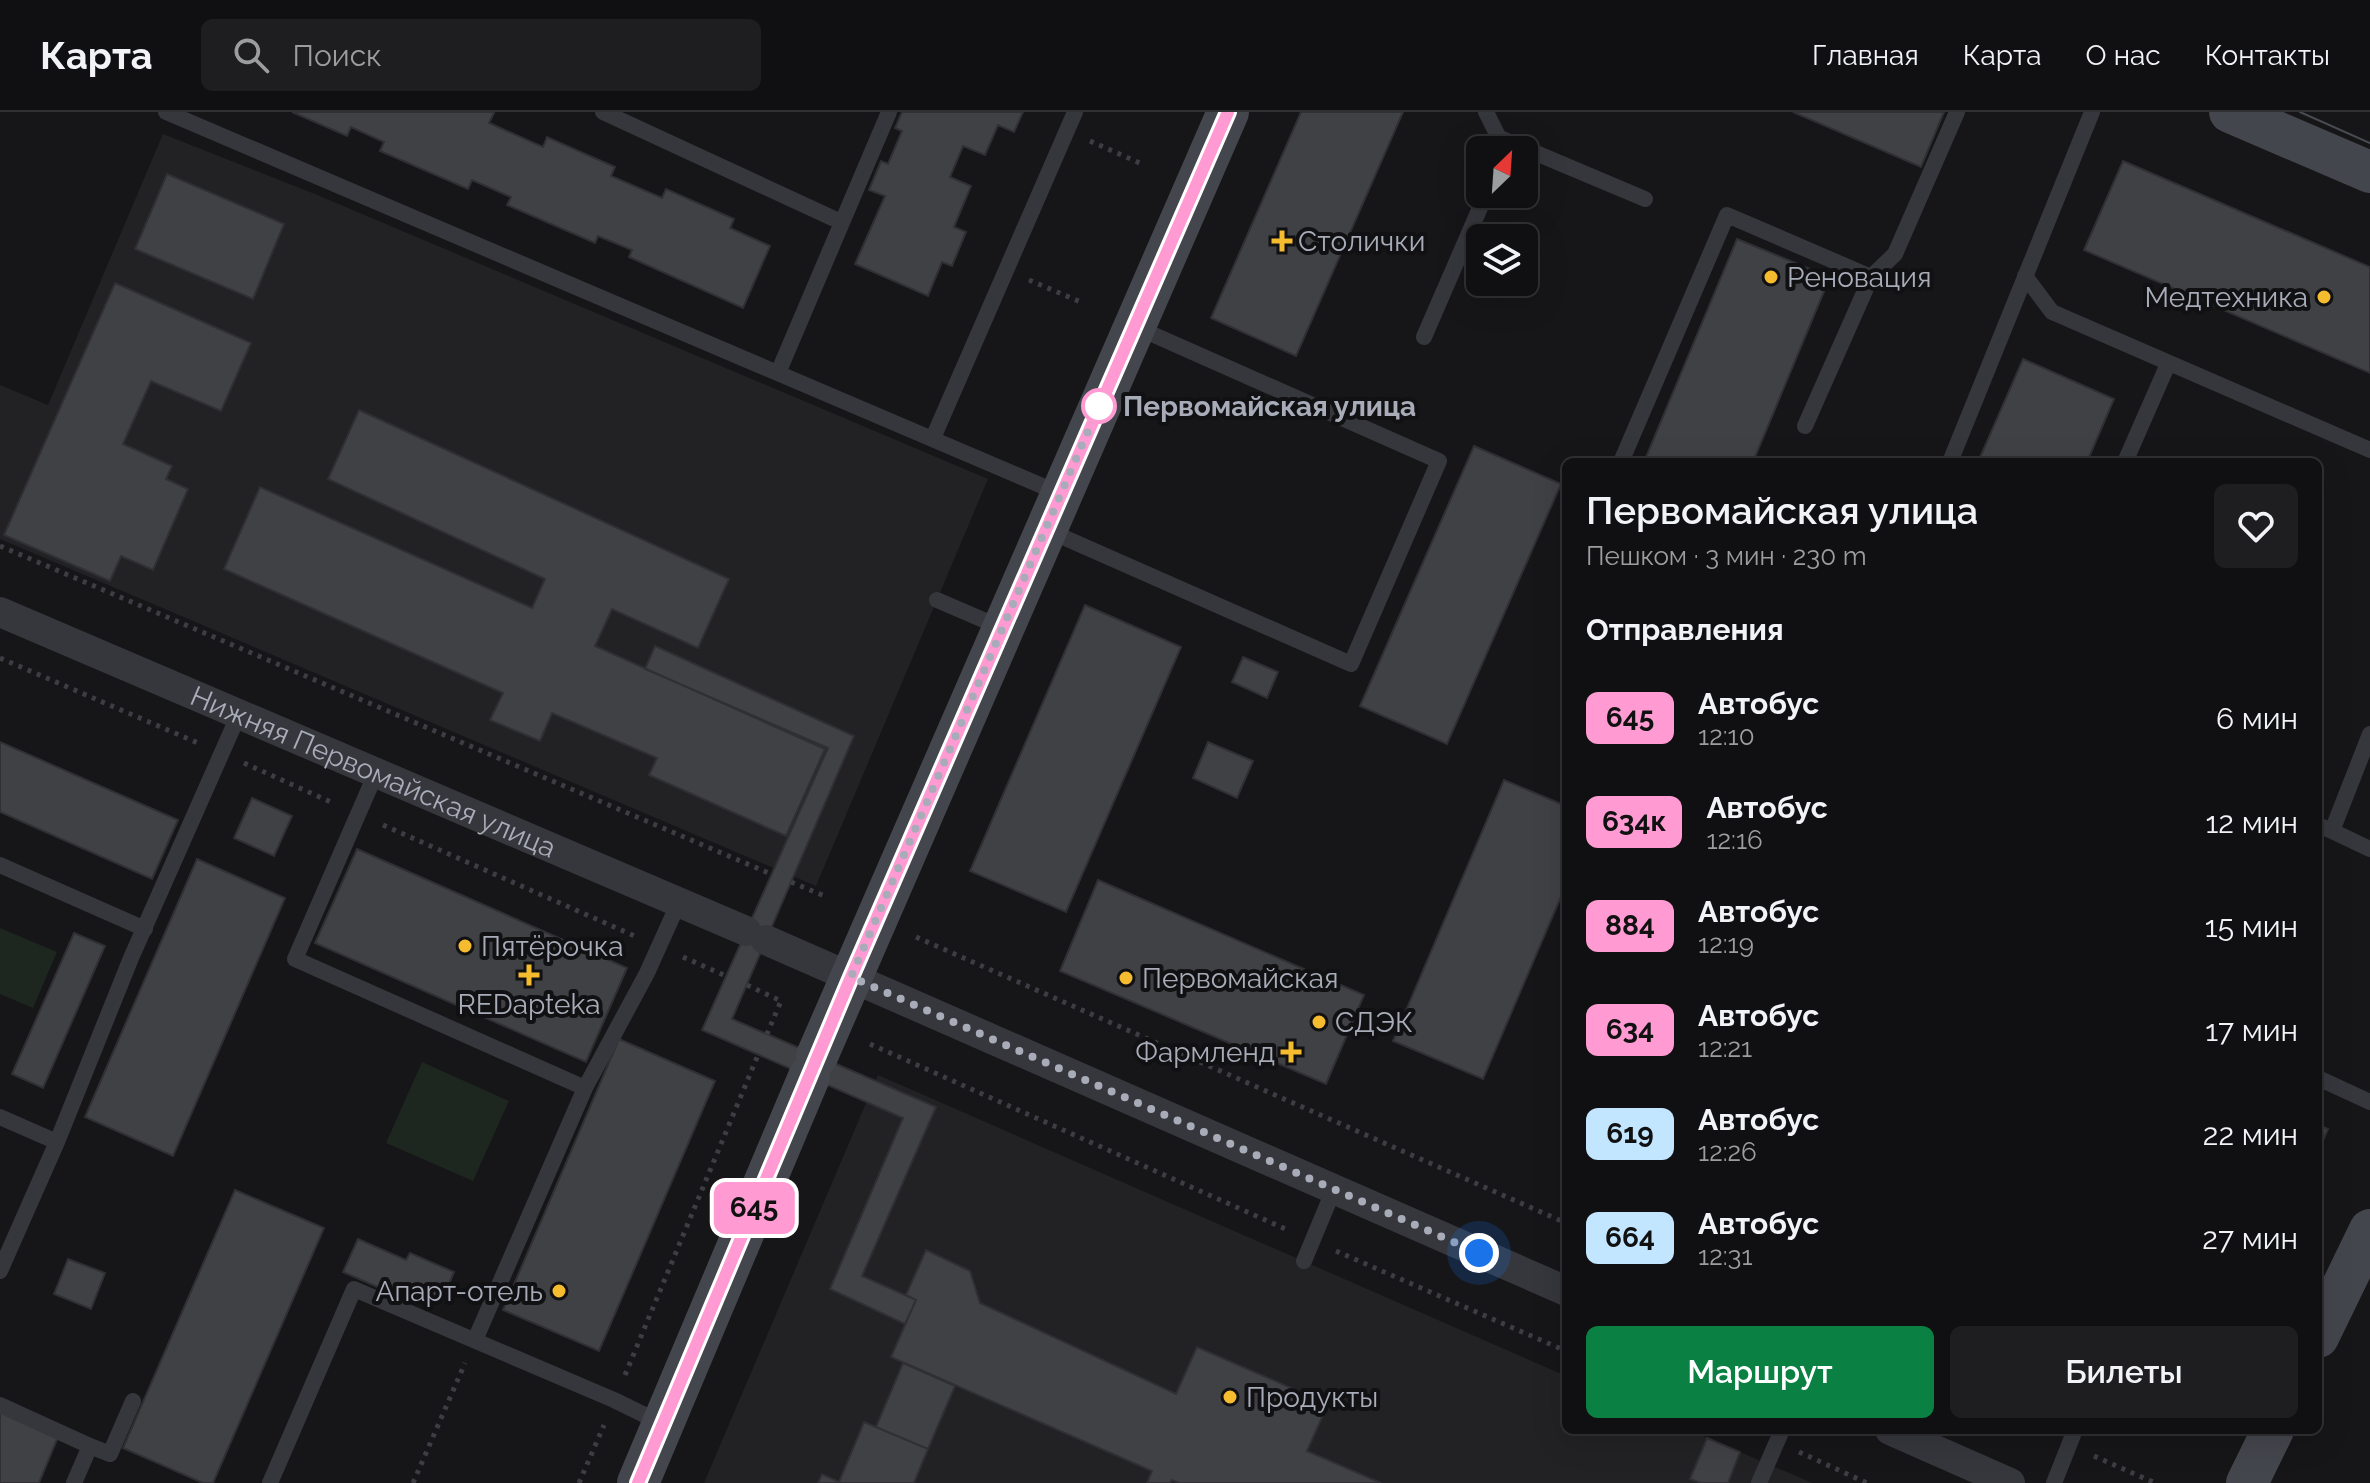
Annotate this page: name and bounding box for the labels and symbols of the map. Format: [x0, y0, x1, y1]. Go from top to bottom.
north arrow [1466, 136, 1538, 208]
place label: Столички [1298, 225, 1425, 258]
marker: Столички [1273, 232, 1291, 250]
place label: Реновация [1787, 261, 1931, 294]
marker: Реновация [1762, 268, 1780, 286]
place label: Медтехника [2144, 281, 2308, 314]
marker: Медтехника [2315, 288, 2333, 306]
marker: Первомайская улица [1082, 389, 1116, 423]
place label: Первомайская улица [1123, 390, 1416, 423]
street label: Нижняя Первомайская улица [186, 679, 561, 864]
place label: Пятёрочка [481, 930, 623, 963]
marker: Пятёрочка [456, 937, 474, 955]
place label: Первомайская [1142, 962, 1339, 995]
marker: REDapteka [520, 966, 538, 984]
marker: Первомайская [1117, 969, 1135, 987]
place label: REDapteka [457, 988, 601, 1021]
place label: СДЭК [1335, 1006, 1413, 1039]
marker: СДЭК [1310, 1013, 1328, 1031]
place label: Фармленд [1135, 1036, 1275, 1069]
marker: Фармленд [1282, 1043, 1300, 1061]
line badge: 645 [708, 1182, 800, 1234]
your location [1459, 1233, 1499, 1273]
place label: Апарт-отель [376, 1275, 543, 1308]
marker: Апарт-отель [550, 1282, 568, 1300]
place label: Продукты [1246, 1381, 1378, 1414]
marker: Продукты [1221, 1388, 1239, 1406]

